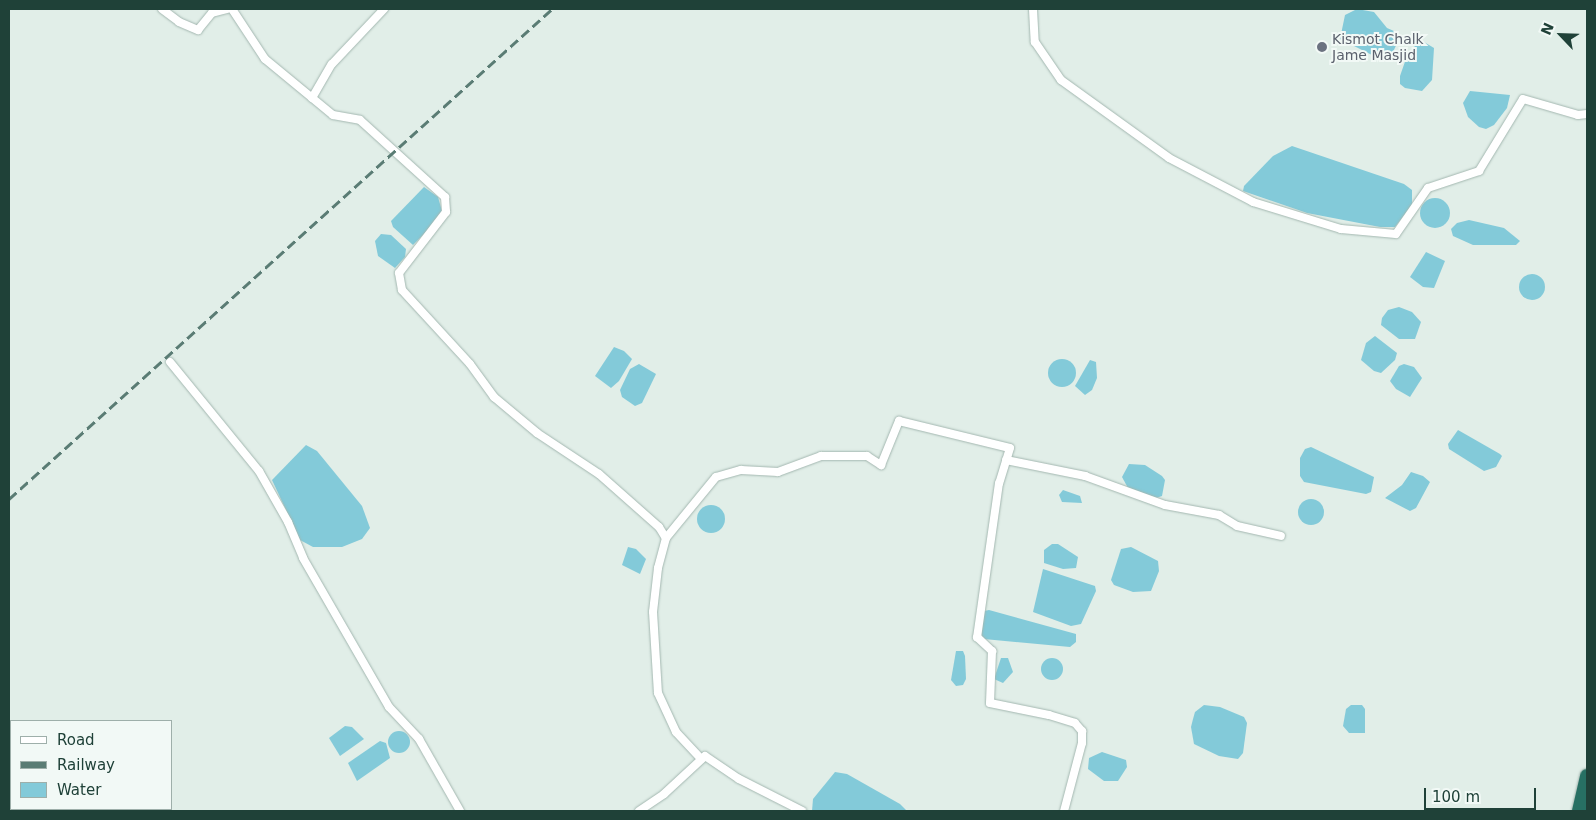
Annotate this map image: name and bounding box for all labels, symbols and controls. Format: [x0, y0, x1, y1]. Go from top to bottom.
north arrow [1536, 10, 1586, 60]
text: N [1538, 20, 1557, 38]
place label: Kismot Chalk Jame Masjid [1332, 31, 1424, 64]
marker: Kismot Chalk Jame Masjid [1316, 41, 1328, 53]
legend [10, 720, 172, 810]
text: Road [57, 731, 95, 749]
text: Railway [57, 756, 115, 774]
scale bar [1426, 778, 1538, 810]
text: Water [57, 781, 101, 799]
text: 100 m [1432, 788, 1480, 806]

